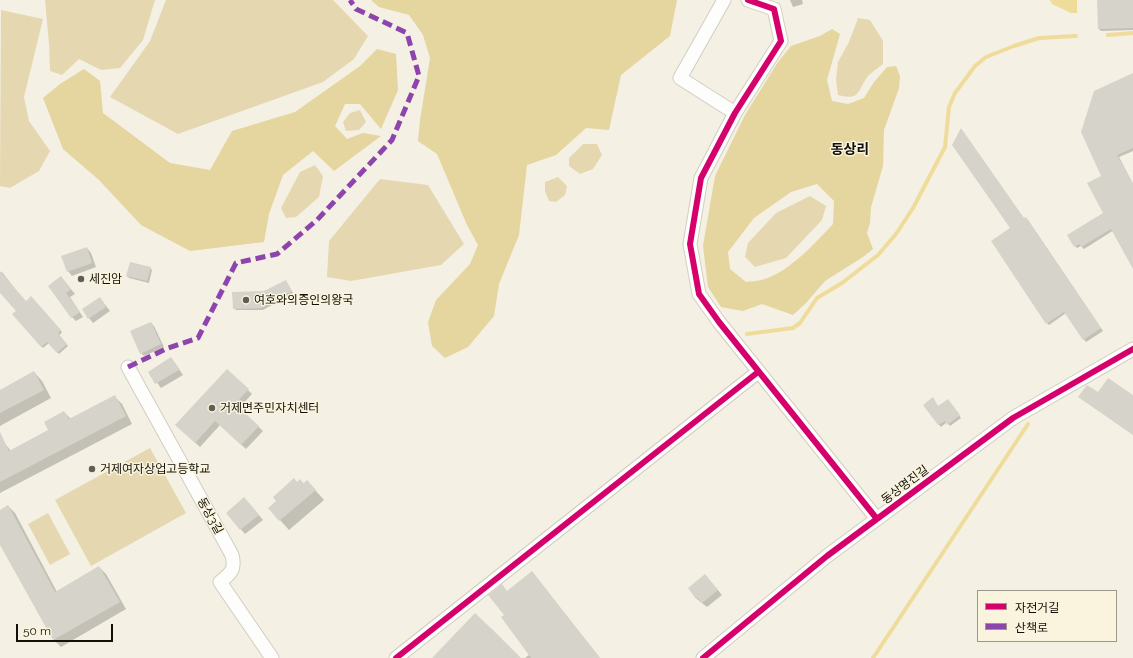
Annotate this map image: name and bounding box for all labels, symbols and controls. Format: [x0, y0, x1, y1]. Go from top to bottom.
district label: 동상리 [831, 142, 869, 158]
place label: 세진암 [89, 272, 122, 286]
marker: 세진암 [76, 274, 86, 284]
place label: 여호와의증인의왕국 [254, 293, 353, 307]
marker: 여호와의증인의왕국 [241, 295, 251, 305]
place label: 거제면주민자치센터 [220, 401, 319, 415]
marker: 거제면주민자치센터 [207, 403, 217, 413]
place label: 거제여자상업고등학교 [100, 462, 210, 476]
street label: 동상명진길 [879, 463, 931, 507]
marker: 거제여자상업고등학교 [87, 464, 97, 474]
street label: 동상3길 [194, 495, 226, 537]
legend [977, 590, 1117, 642]
text: 자전거길 [1015, 601, 1059, 615]
scale bar [18, 616, 115, 642]
text: 산책로 [1015, 621, 1048, 635]
text: 50 m [23, 624, 51, 638]

